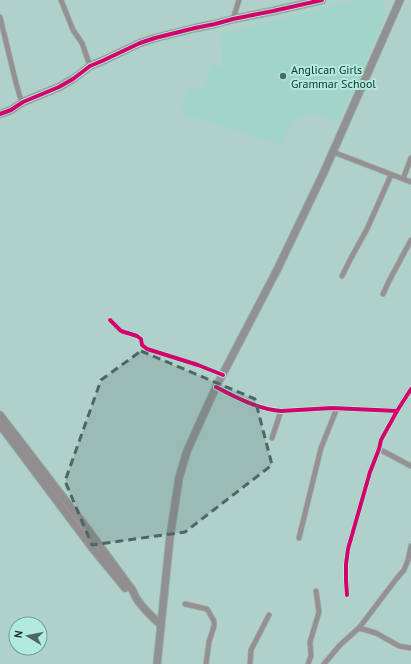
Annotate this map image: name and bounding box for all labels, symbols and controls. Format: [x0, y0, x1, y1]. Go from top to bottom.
place label: Anglican Girls Grammar School [291, 62, 376, 91]
marker: Anglican Girls Grammar School [278, 71, 288, 81]
north arrow [8, 616, 48, 656]
text: N [11, 629, 26, 639]

